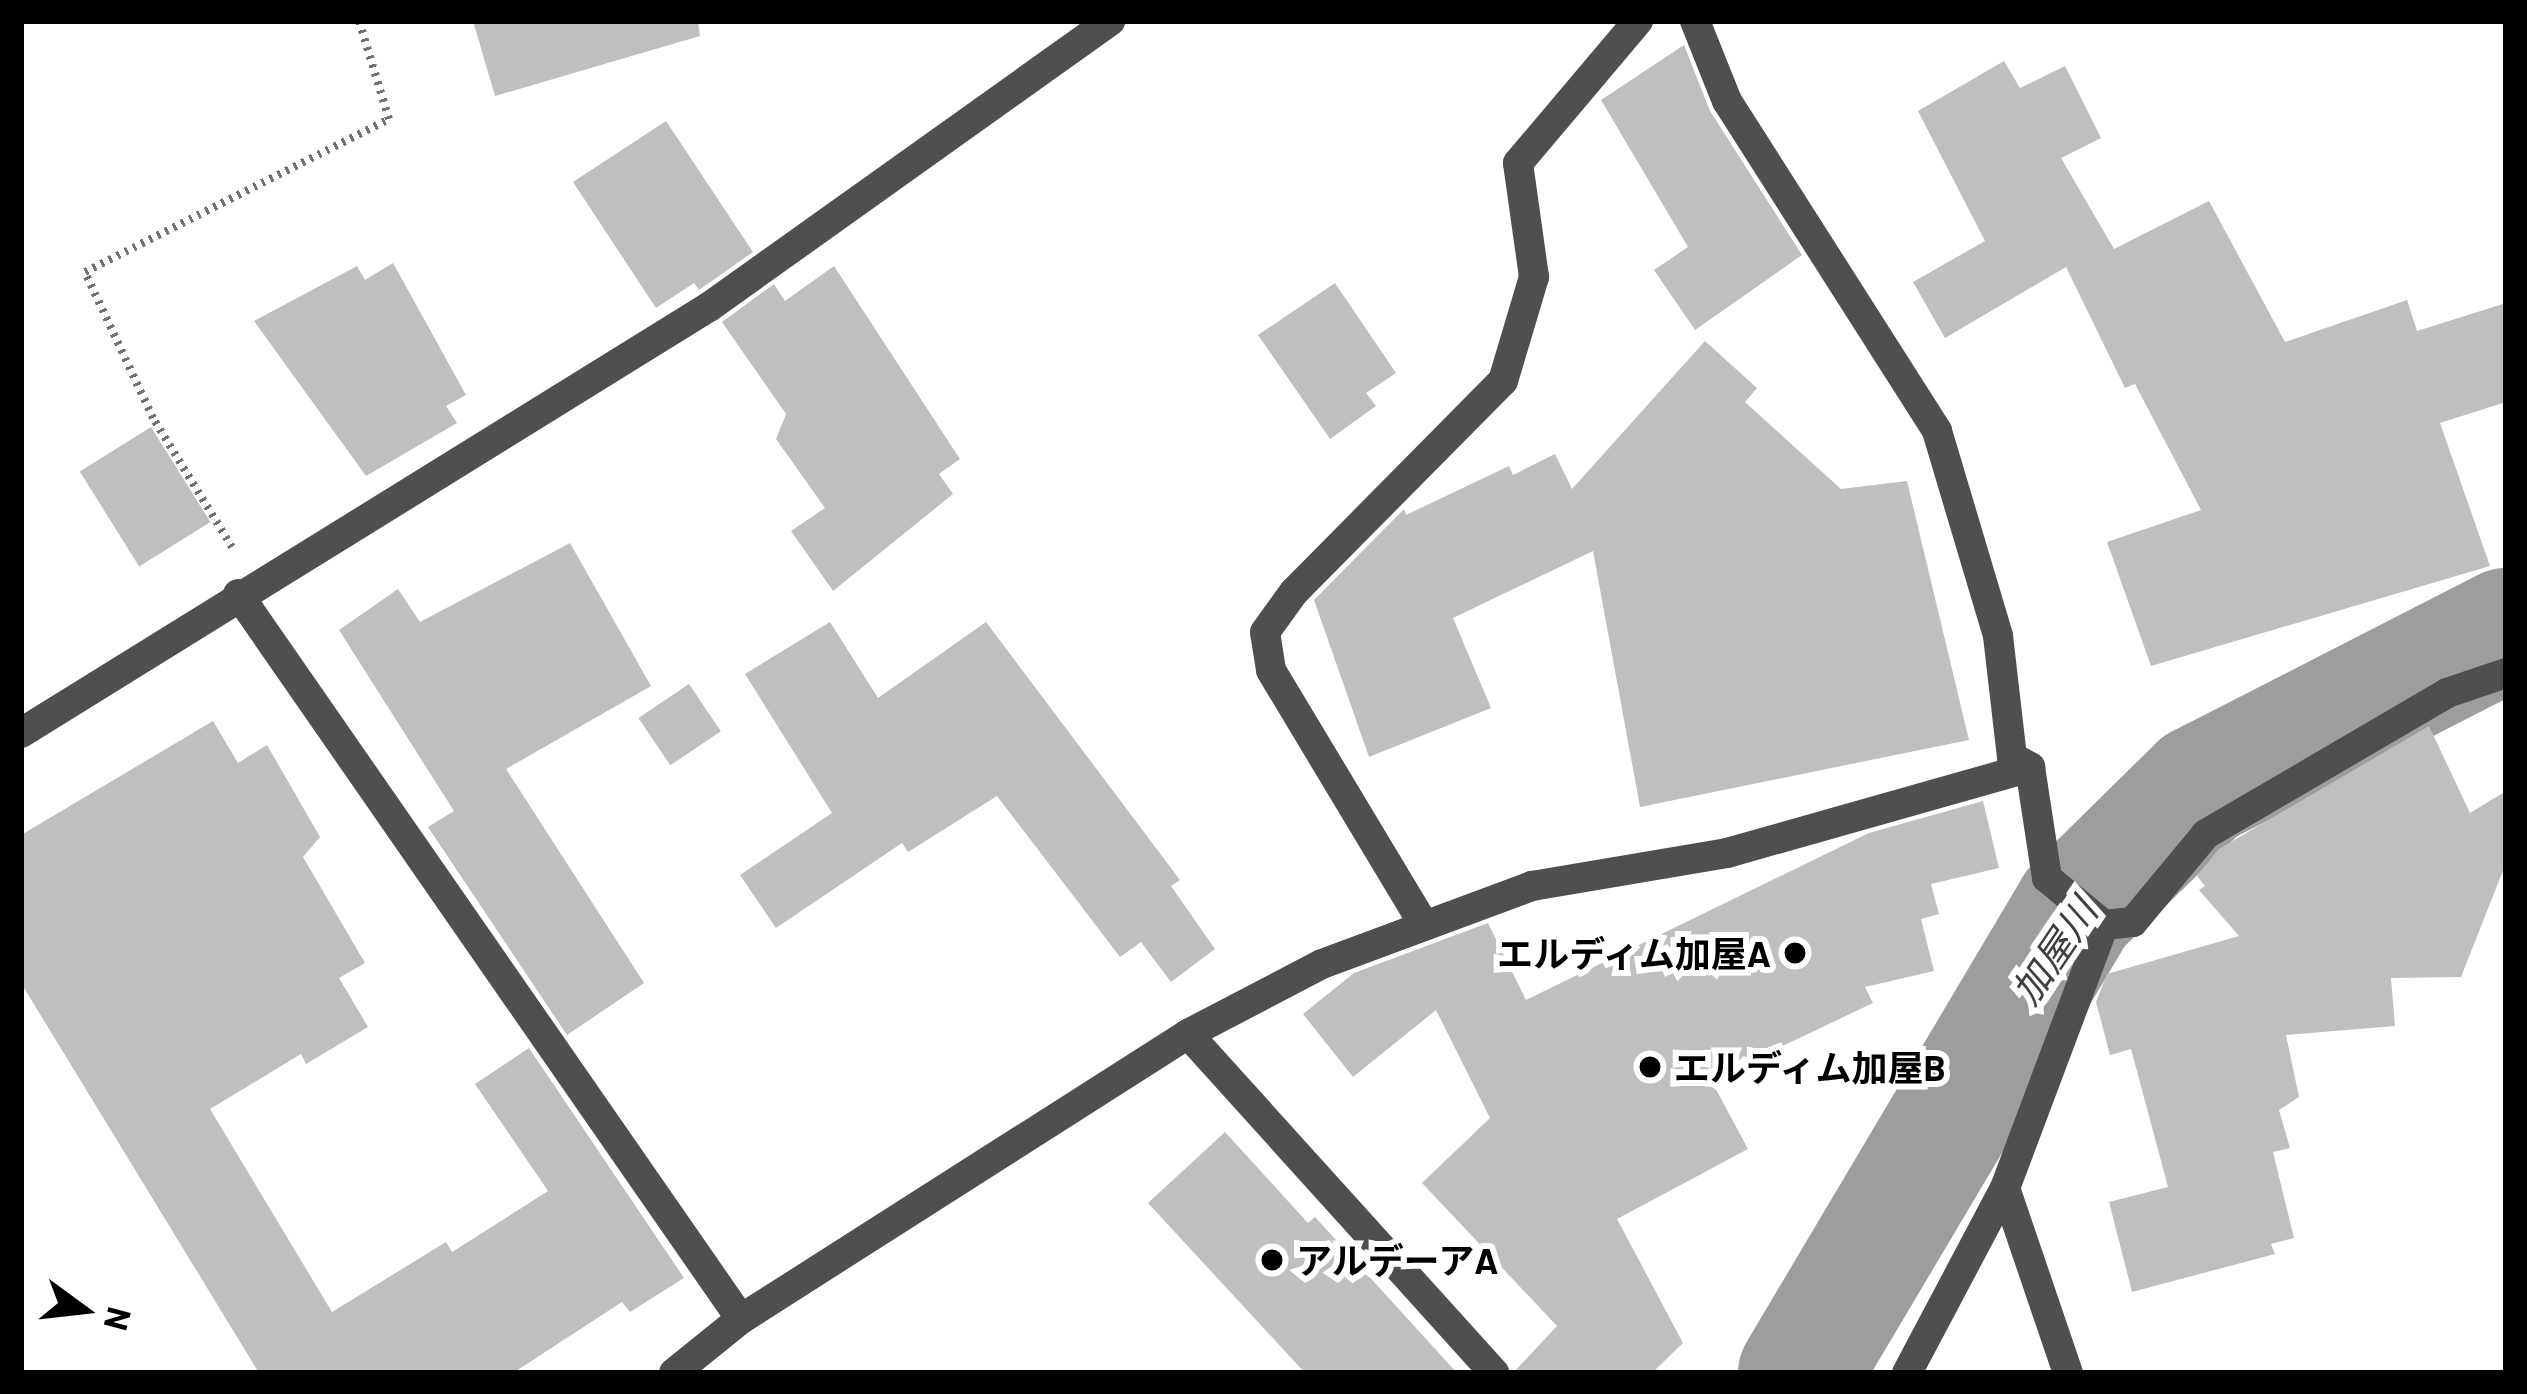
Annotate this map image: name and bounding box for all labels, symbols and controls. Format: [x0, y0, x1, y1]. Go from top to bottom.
water label: 加屋川 [2002, 889, 2106, 1013]
place label: エルディム加屋A [1495, 931, 1771, 975]
marker: エルディム加屋A [1782, 940, 1808, 966]
place label: エルディム加屋B [1674, 1045, 1948, 1089]
marker: エルディム加屋B [1637, 1054, 1663, 1080]
place label: アルデーアA [1296, 1238, 1500, 1282]
marker: アルデーアA [1259, 1247, 1285, 1273]
north arrow [24, 1250, 144, 1370]
text: N [97, 1304, 141, 1335]

